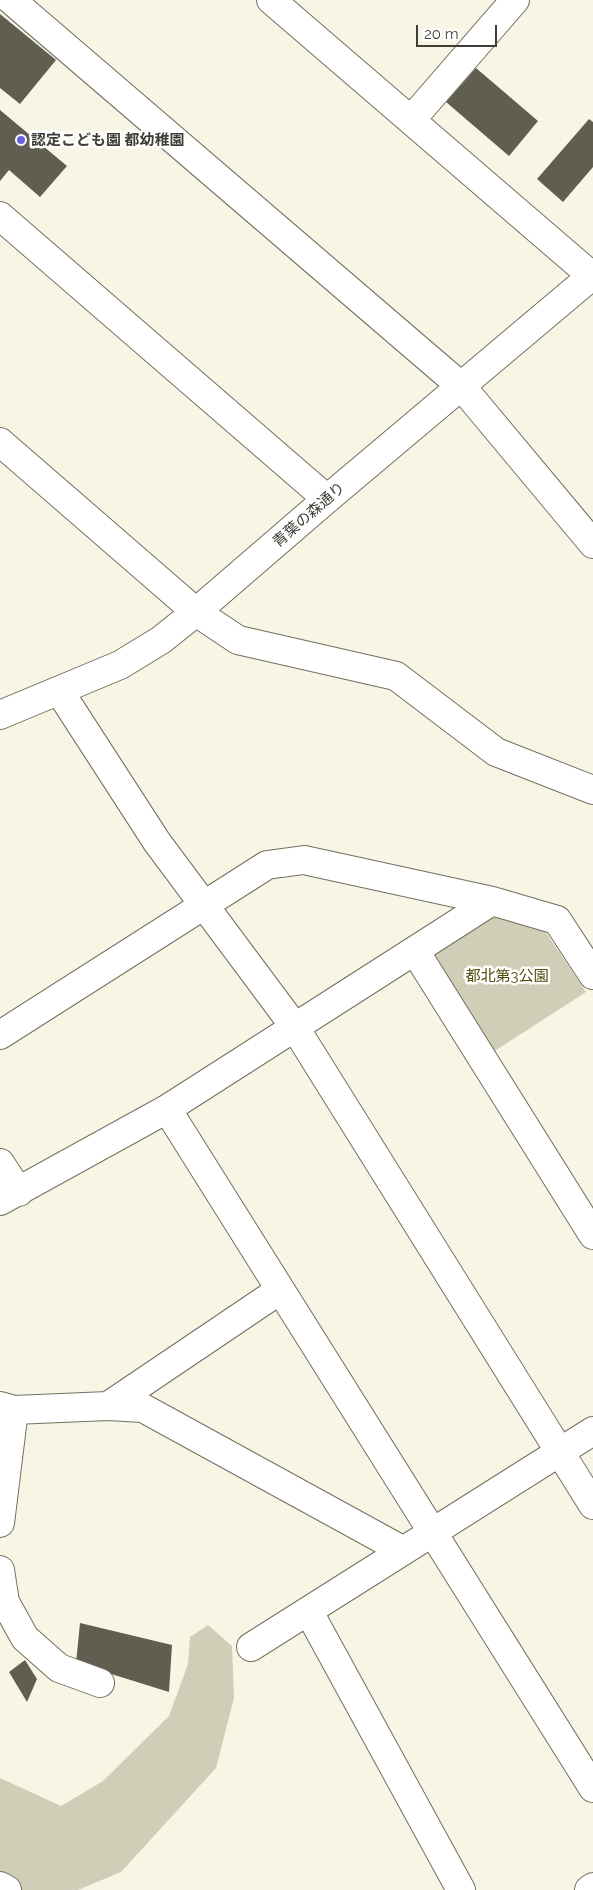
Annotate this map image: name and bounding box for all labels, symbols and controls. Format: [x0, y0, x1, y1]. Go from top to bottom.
scale bar [418, 15, 499, 47]
text: 20 m [424, 25, 459, 43]
place label: 認定こども園 都幼稚園 [31, 131, 185, 149]
marker: 認定こども園 都幼稚園 [15, 134, 27, 146]
street label: 青葉の森通り [269, 479, 349, 551]
park label: 都北第3公園 [465, 967, 549, 985]

